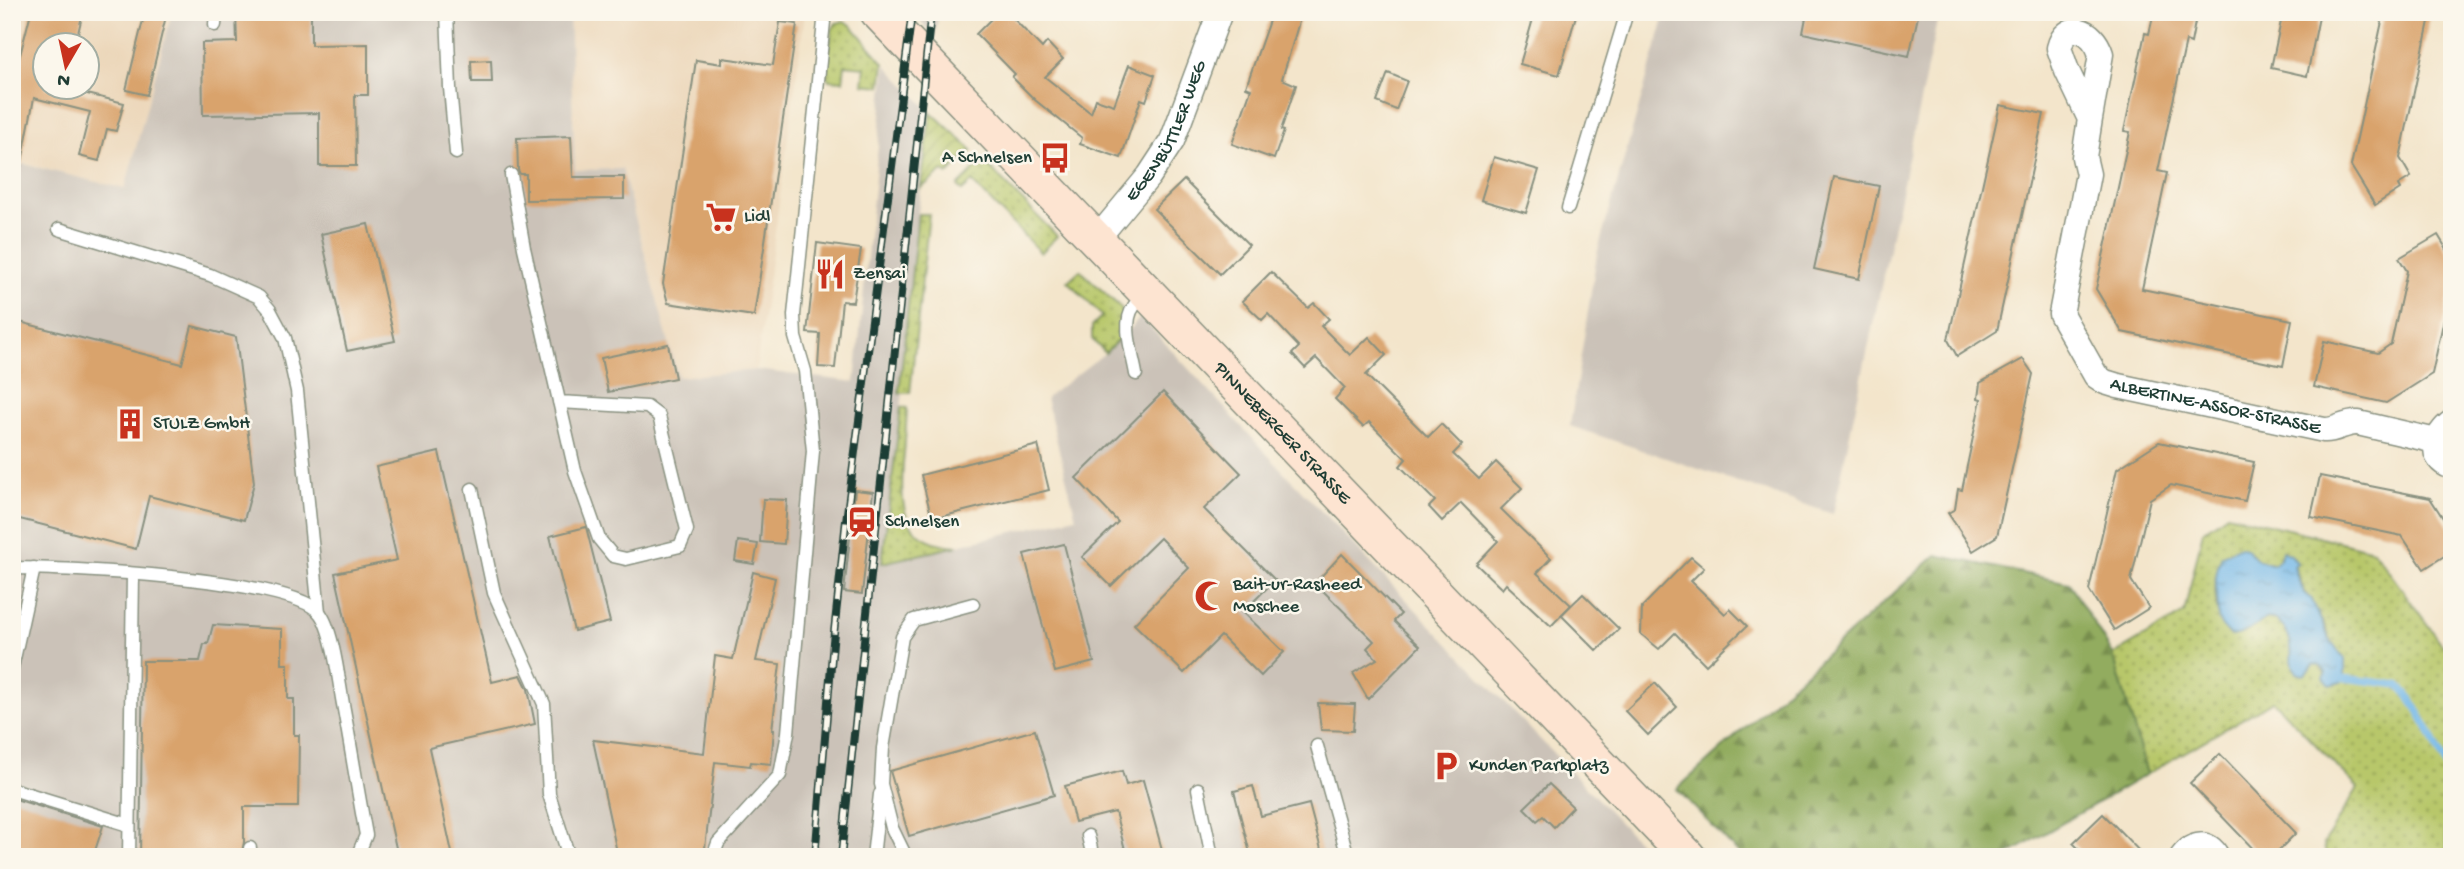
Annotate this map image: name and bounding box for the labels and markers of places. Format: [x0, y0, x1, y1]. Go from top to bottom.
bus stop icon: A Schnelsen [1038, 141, 1072, 175]
place label: A Schnelsen [942, 147, 1032, 170]
supermarket icon: Lidl [704, 200, 738, 234]
place label: Lidl [744, 206, 770, 229]
restaurant icon: Zensai [813, 257, 847, 291]
place label: Zensai [853, 263, 906, 286]
building icon: STULZ GmbH [113, 407, 147, 441]
place label: STULZ GmbH [153, 413, 250, 436]
station icon: Schnelsen [845, 505, 879, 539]
place label: Schnelsen [885, 511, 959, 534]
place label: Bait-ur-Rasheed Moschee [1232, 574, 1363, 619]
mosque icon: Bait-ur-Rasheed Moschee [1193, 579, 1227, 613]
parking icon: Kunden Parkplatz [1429, 749, 1463, 783]
place label: Kunden Parkplatz [1469, 755, 1609, 778]

